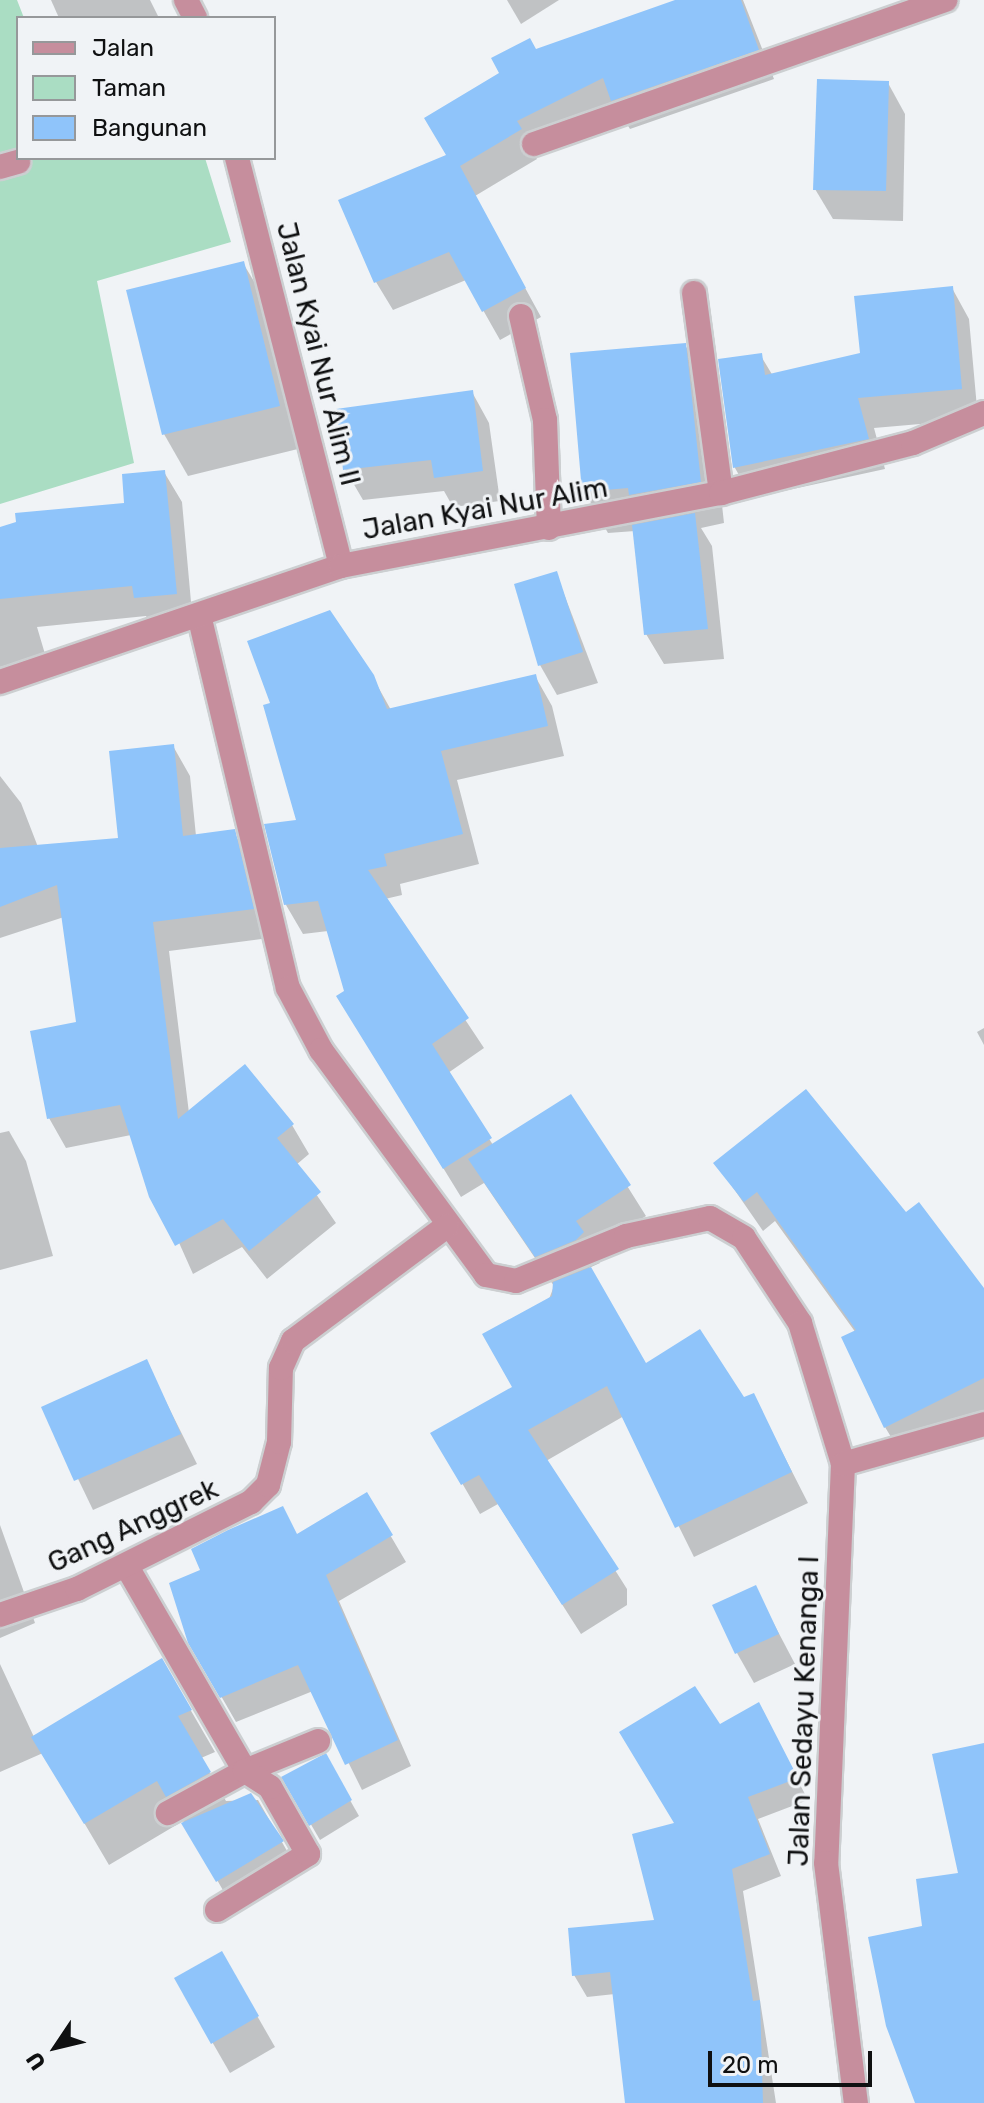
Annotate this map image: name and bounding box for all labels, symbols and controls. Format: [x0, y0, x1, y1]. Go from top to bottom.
legend [16, 16, 276, 160]
text: Jalan [92, 34, 154, 62]
text: Taman [92, 74, 166, 102]
text: Bangunan [92, 114, 207, 142]
street label: Jalan Kyai Nur Alim II [269, 218, 367, 490]
street label: Jalan Kyai Nur Alim [359, 471, 611, 547]
street label: Gang Anggrek [42, 1472, 224, 1580]
street label: Jalan Sedayu Kenanga I [782, 1555, 826, 1867]
north arrow [16, 2007, 96, 2087]
scale bar [712, 2035, 876, 2085]
text: U [20, 2047, 52, 2075]
text: 20 m [722, 2051, 779, 2079]

